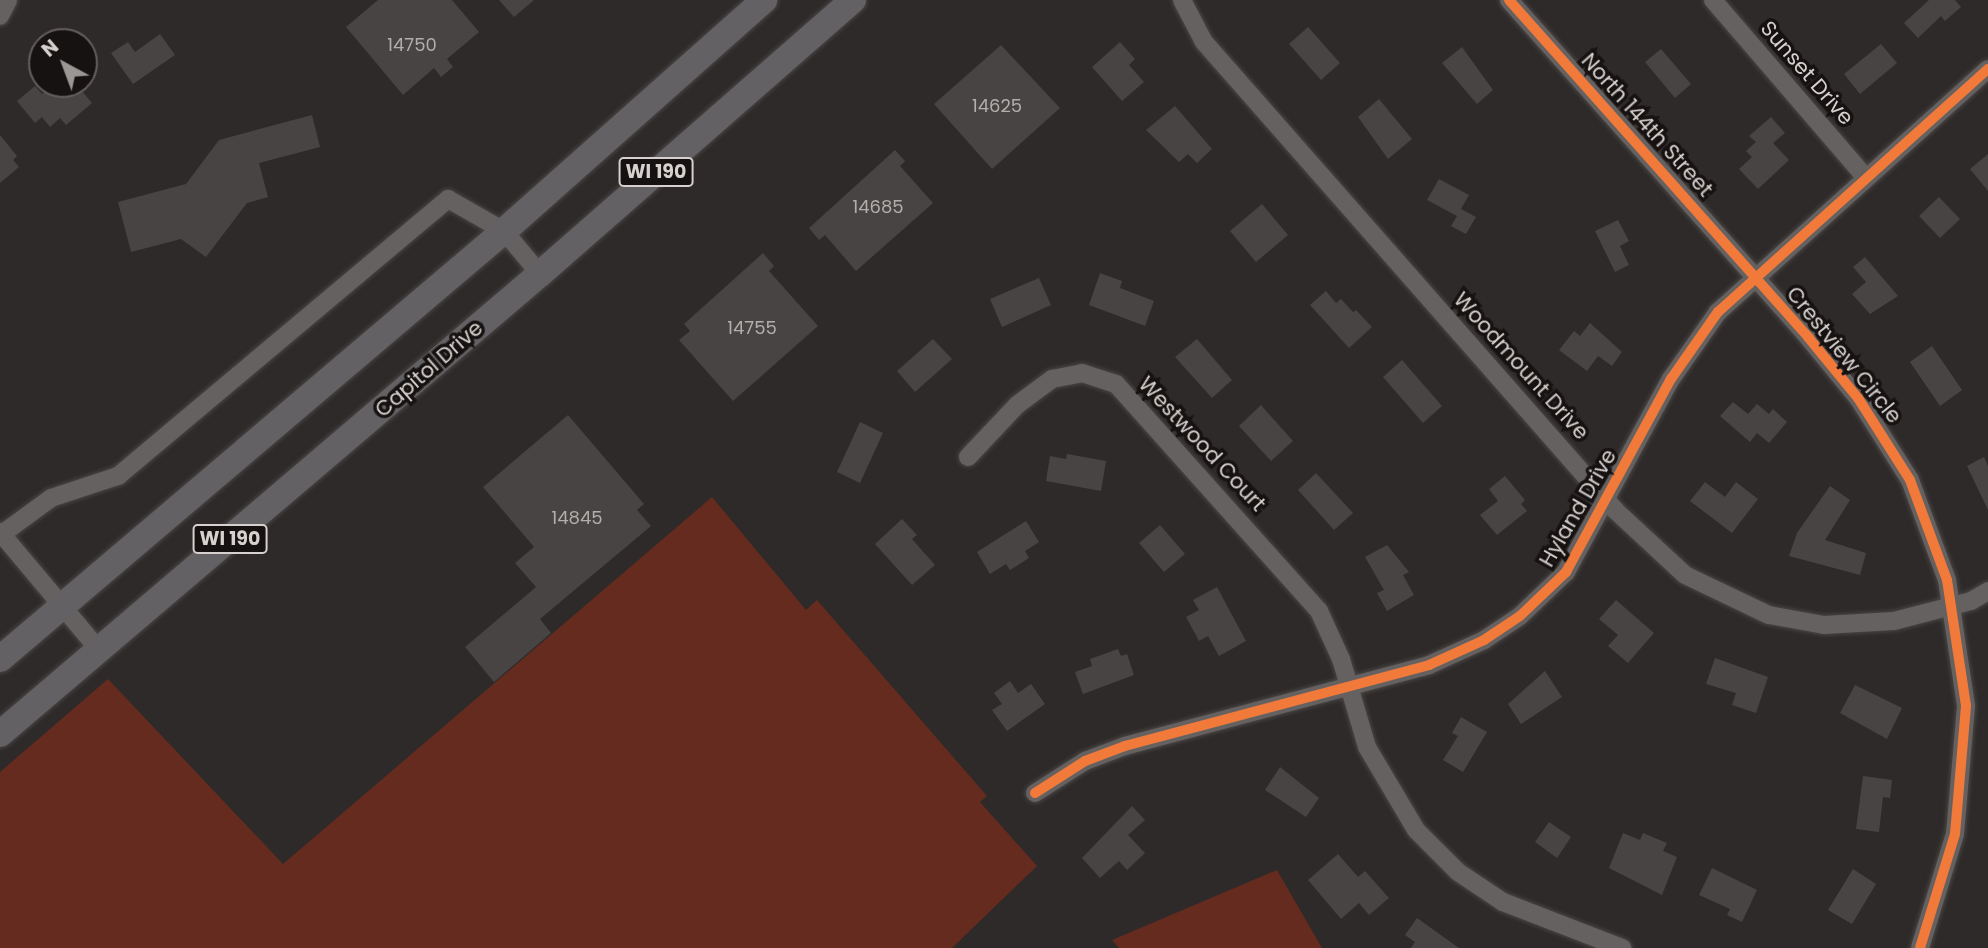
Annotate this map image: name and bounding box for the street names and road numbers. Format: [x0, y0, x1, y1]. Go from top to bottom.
street label: Sunset Drive [1755, 16, 1859, 130]
street label: North 144th Street [1576, 48, 1718, 202]
road number: WI 190 [618, 156, 694, 188]
street label: Crestview Circle [1781, 282, 1907, 428]
street label: Woodmount Drive [1448, 287, 1594, 445]
street label: Capitol Drive [370, 315, 488, 423]
street label: Westwood Court [1133, 372, 1271, 516]
street label: Hyland Drive [1534, 445, 1622, 571]
road number: WI 190 [191, 524, 268, 554]

